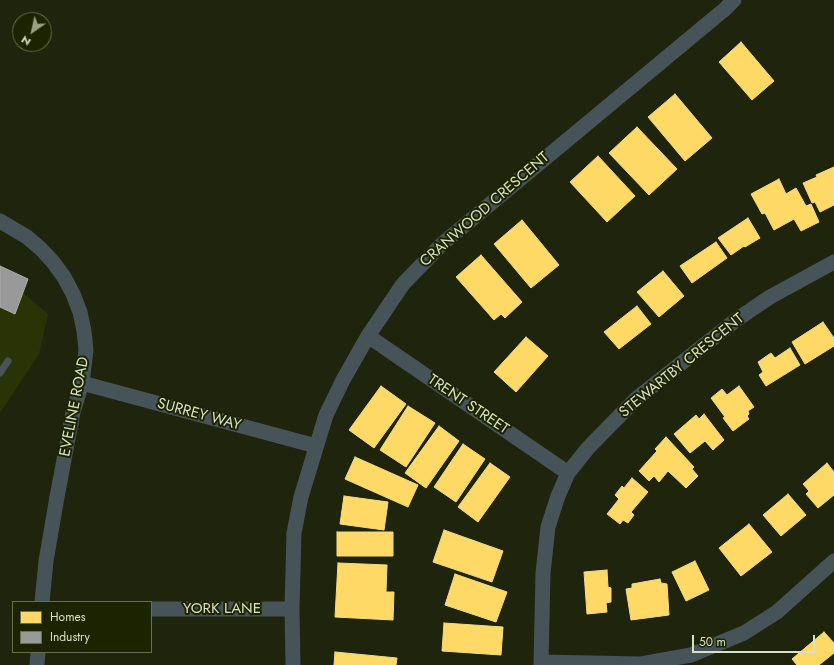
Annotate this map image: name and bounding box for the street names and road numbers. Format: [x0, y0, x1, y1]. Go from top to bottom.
street label: CRANWOOD CRESCENT [417, 149, 553, 271]
street label: STEWARTBY CRESCENT [616, 310, 748, 422]
street label: EVELINE ROAD [57, 356, 93, 458]
street label: TRENT STREET [424, 371, 512, 439]
street label: SURREY WAY [155, 395, 243, 435]
street label: YORK LANE [183, 600, 261, 618]

